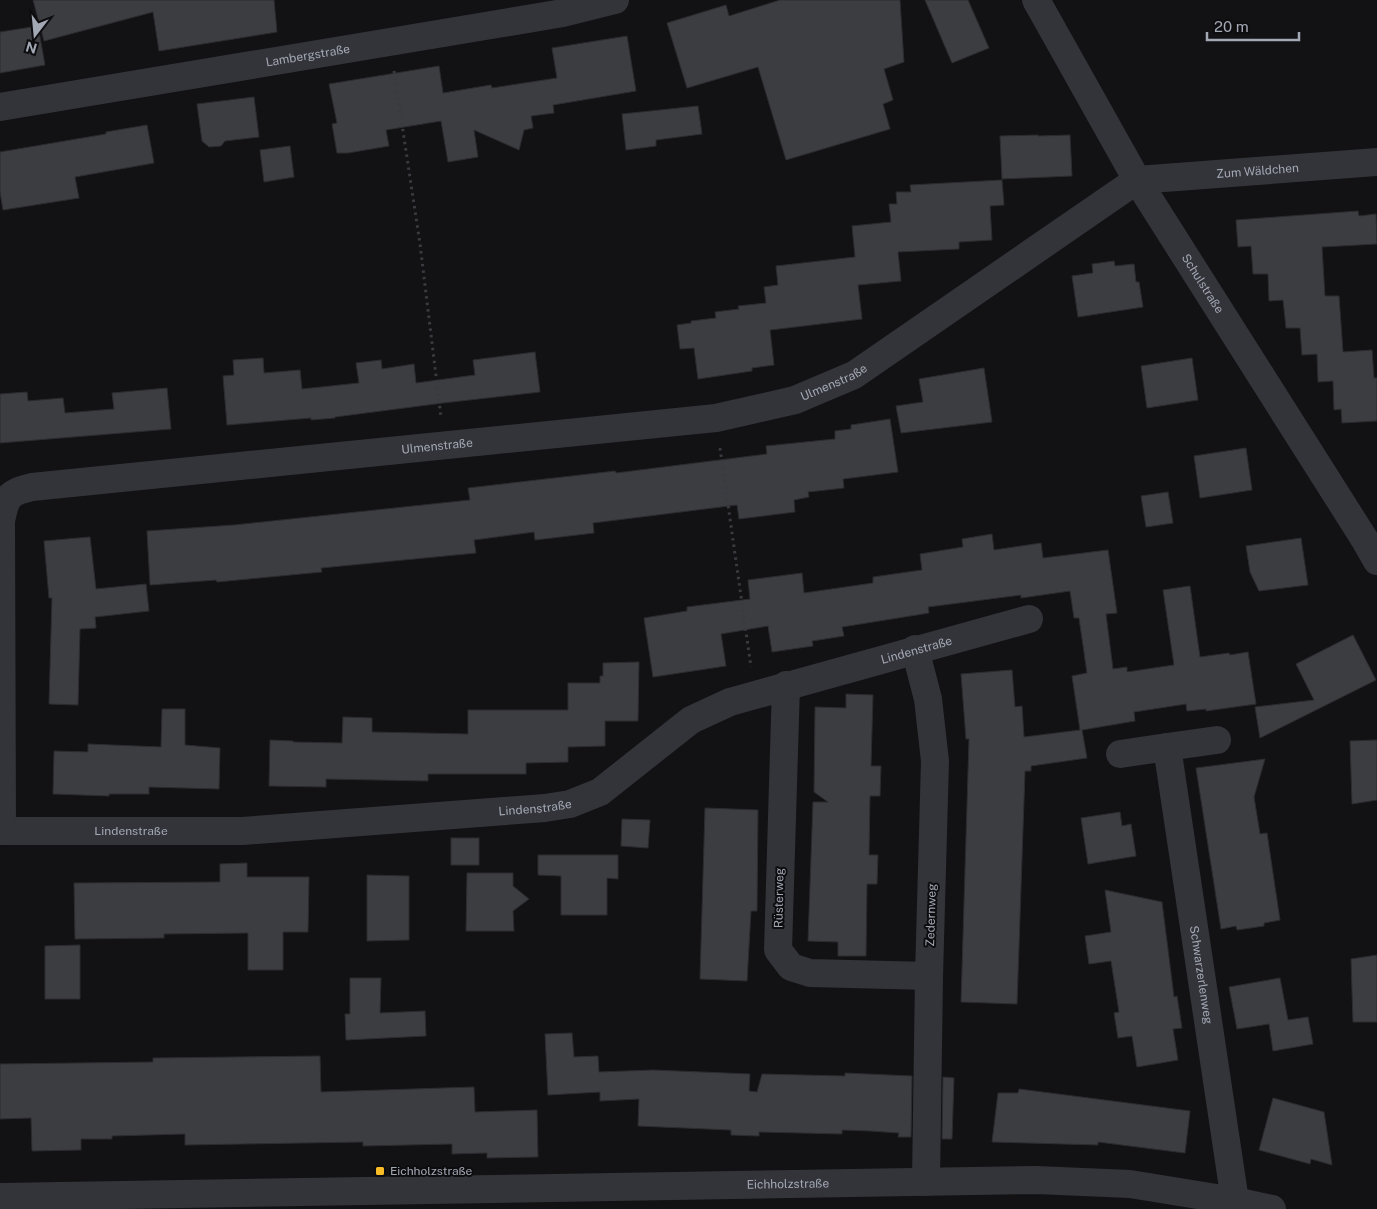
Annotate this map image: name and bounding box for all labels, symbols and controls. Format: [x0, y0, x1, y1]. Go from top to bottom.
north arrow [10, 10, 60, 60]
scale bar [1207, 10, 1300, 42]
text: 20 m [1214, 18, 1249, 35]
text: N [24, 38, 39, 57]
street label: Lambergstraße [265, 42, 351, 70]
street label: Zum Wäldchen [1216, 161, 1300, 181]
street label: Schulstraße [1179, 251, 1227, 316]
street label: Ulmenstraße [799, 361, 870, 404]
street label: Ulmenstraße [401, 436, 474, 457]
street label: Lindenstraße [879, 634, 954, 667]
street label: Lindenstraße [498, 797, 573, 819]
street label: Lindenstraße [94, 824, 168, 838]
street label: Rüsterweg [771, 868, 787, 928]
street label: Zedernweg [923, 883, 939, 947]
street label: Schwarzerlenweg [1187, 925, 1215, 1025]
place label: Eichholzstraße [390, 1164, 473, 1178]
marker: Eichholzstraße [374, 1165, 386, 1177]
street label: Eichholzstraße [747, 1176, 829, 1192]

